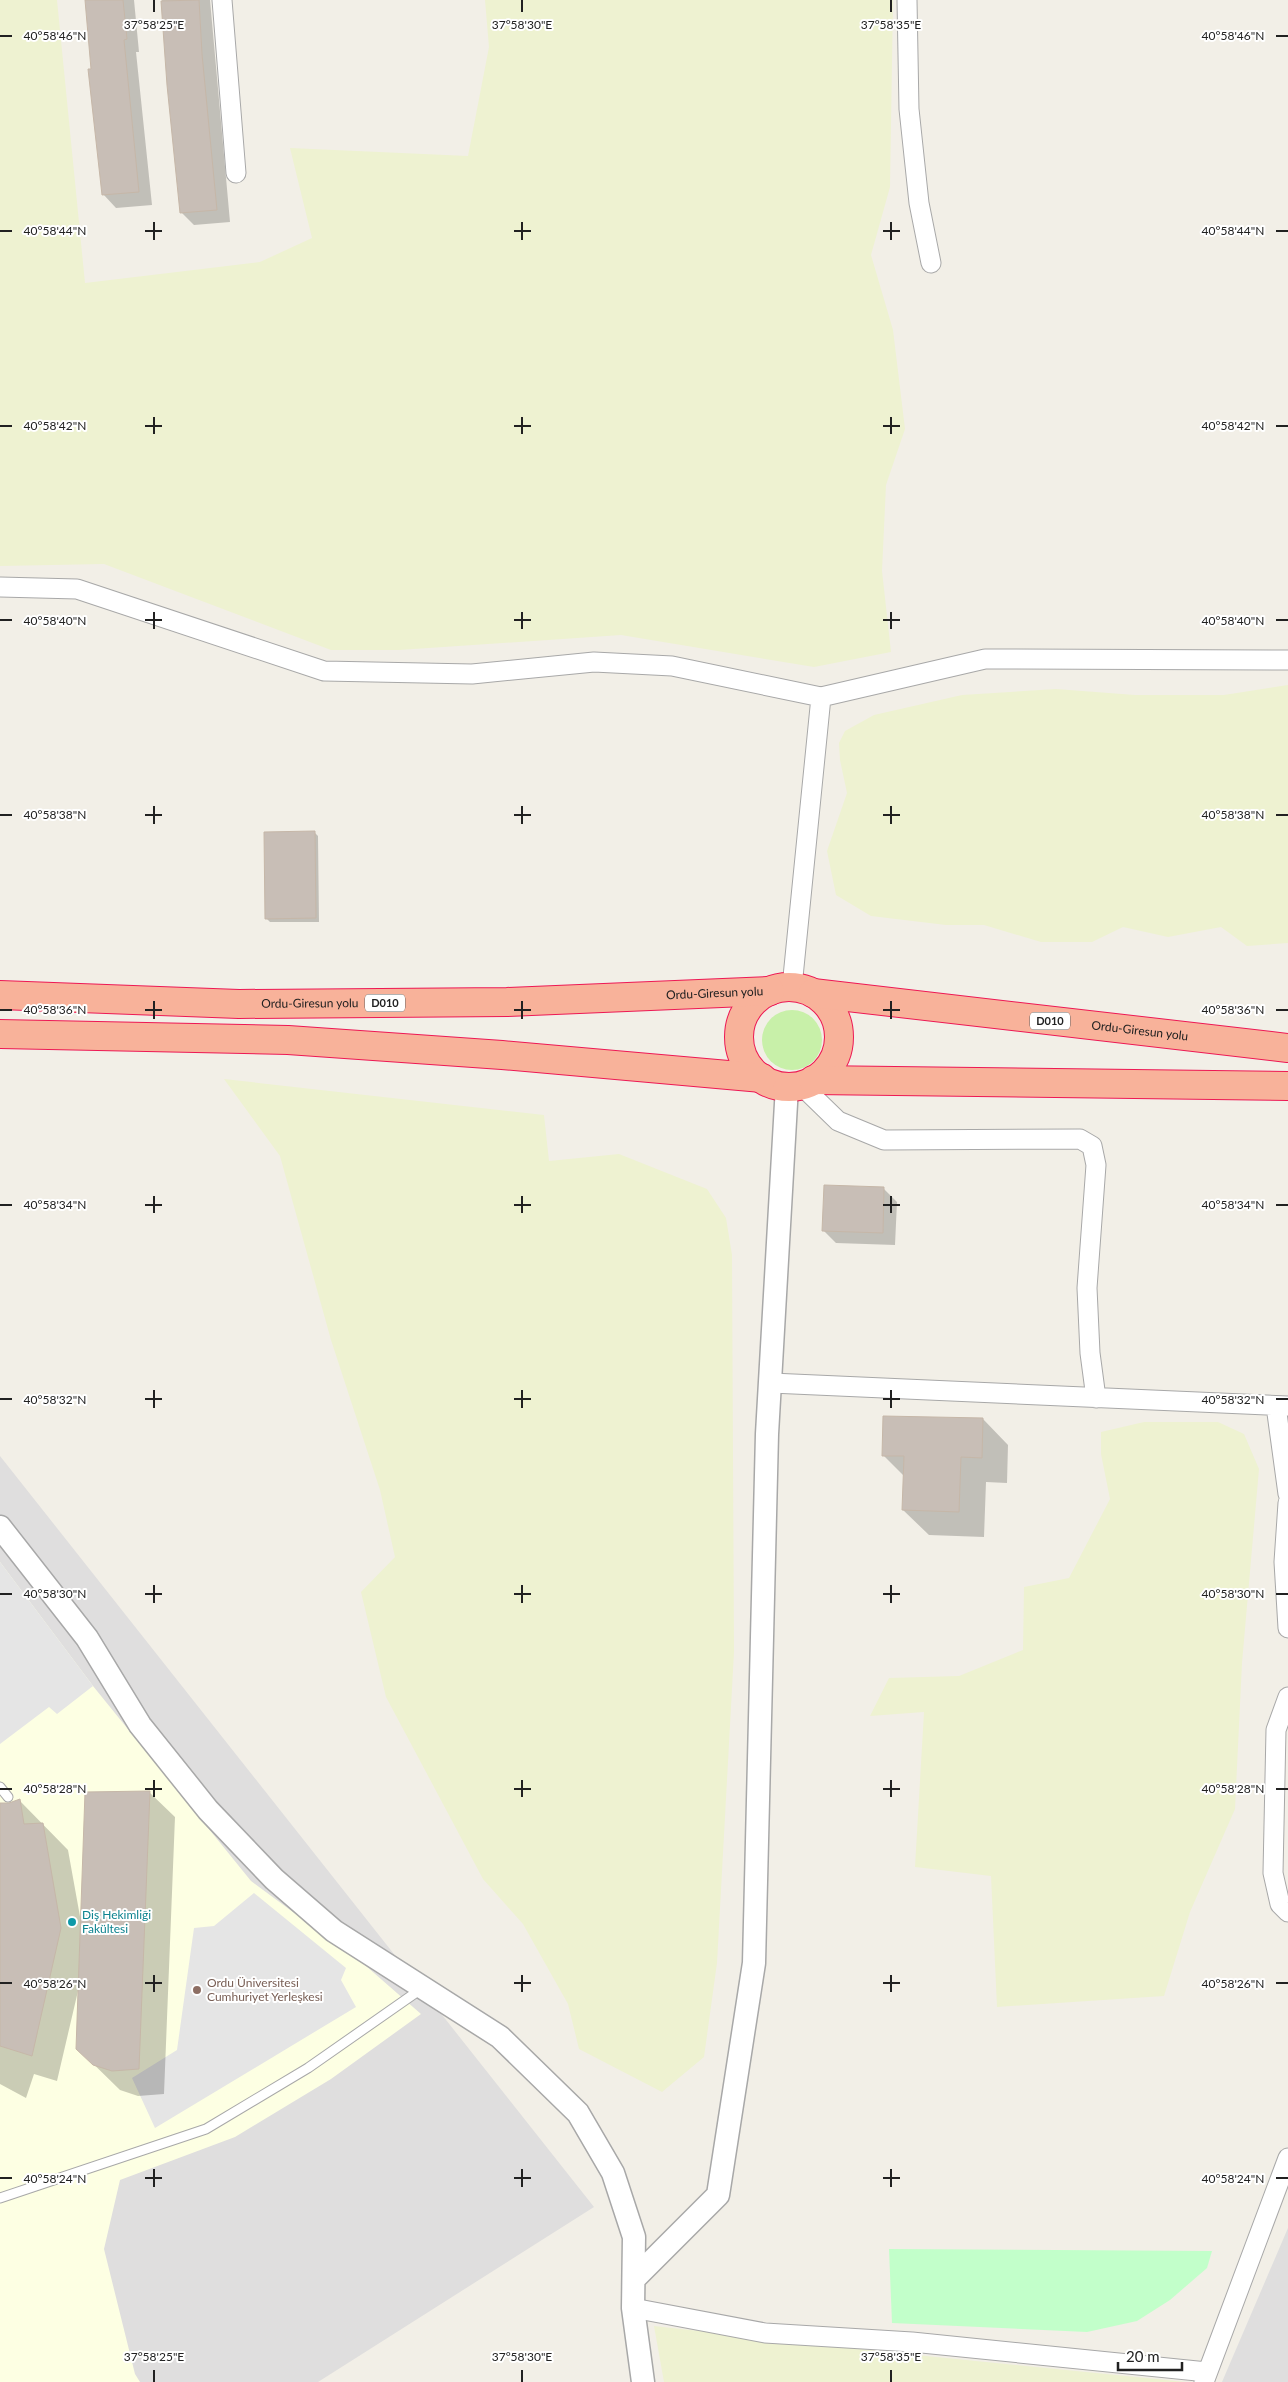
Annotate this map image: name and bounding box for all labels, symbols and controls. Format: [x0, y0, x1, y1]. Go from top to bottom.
text: 37°58'25"E [124, 17, 184, 32]
text: 37°58'30"E [492, 17, 552, 32]
text: 37°58'35"E [861, 17, 921, 32]
text: 40°58'46"N [24, 28, 86, 43]
text: 40°58'46"N [1202, 28, 1264, 43]
text: 40°58'44"N [24, 223, 86, 238]
text: 40°58'44"N [1202, 223, 1264, 238]
text: 40°58'42"N [24, 418, 86, 433]
text: 40°58'42"N [1202, 418, 1264, 433]
text: 40°58'40"N [24, 613, 86, 628]
text: 40°58'40"N [1202, 613, 1264, 628]
text: 40°58'38"N [24, 807, 86, 822]
text: 40°58'38"N [1202, 807, 1264, 822]
street label: Ordu-Giresun yolu [666, 983, 764, 1002]
road number: D010 [365, 994, 405, 1011]
street label: Ordu-Giresun yolu [261, 995, 359, 1011]
text: 40°58'36"N [24, 1002, 86, 1017]
text: 40°58'36"N [1202, 1002, 1264, 1017]
road number: D010 [1030, 1012, 1070, 1030]
street label: Ordu-Giresun yolu [1091, 1017, 1189, 1043]
text: 40°58'34"N [24, 1197, 86, 1212]
text: 40°58'34"N [1202, 1197, 1264, 1212]
text: 40°58'32"N [24, 1392, 86, 1407]
text: 40°58'32"N [1202, 1392, 1264, 1407]
text: 40°58'30"N [24, 1586, 86, 1601]
text: 40°58'30"N [1202, 1586, 1264, 1601]
text: 40°58'28"N [24, 1781, 86, 1796]
text: 40°58'28"N [1202, 1781, 1264, 1796]
place label: Diş Hekimliği Fakültesi [82, 1907, 151, 1936]
marker: Diş Hekimliği Fakültesi [66, 1916, 78, 1928]
place label: Ordu Üniversitesi Cumhuriyet Yerleşkesi [207, 1975, 323, 2004]
text: 40°58'26"N [24, 1976, 86, 1991]
text: 40°58'26"N [1202, 1976, 1264, 1991]
marker: Ordu Üniversitesi Cumhuriyet Yerleşkesi [191, 1984, 203, 1996]
text: 40°58'24"N [24, 2171, 86, 2186]
text: 40°58'24"N [1202, 2171, 1264, 2186]
scale bar [1118, 2340, 1182, 2372]
text: 20 m [1126, 2347, 1160, 2365]
text: 37°58'25"E [124, 2349, 184, 2364]
text: 37°58'30"E [492, 2349, 552, 2364]
text: 37°58'35"E [861, 2349, 921, 2364]

